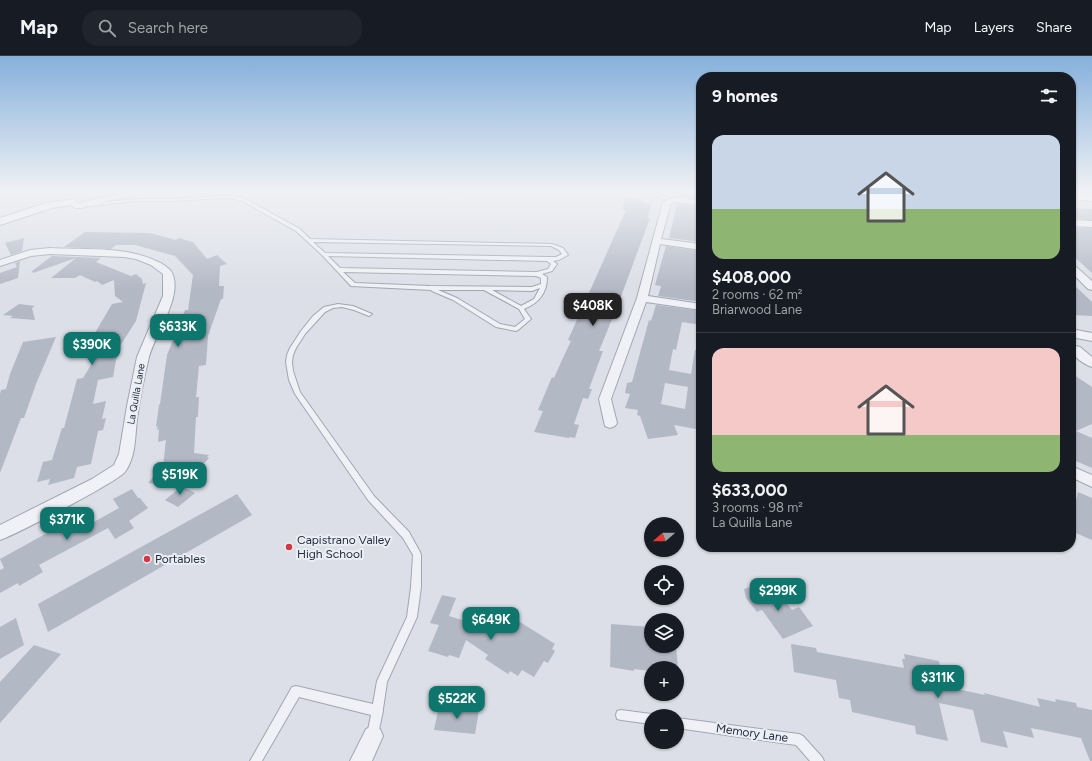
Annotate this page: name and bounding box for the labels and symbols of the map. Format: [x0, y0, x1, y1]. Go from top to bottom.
pin: $408K [565, 293, 621, 327]
pin: $633K [150, 314, 206, 348]
pin: $390K [64, 332, 120, 366]
street label: La Quilla Lane [124, 362, 148, 426]
pin: $519K [152, 462, 208, 496]
pin: $371K [39, 507, 95, 541]
north arrow [644, 517, 684, 557]
place label: Capistrano Valley High School [297, 533, 391, 561]
marker: Capistrano Valley High School [284, 542, 294, 552]
place label: Portables [155, 552, 206, 566]
marker: Portables [142, 554, 152, 564]
pin: $299K [750, 578, 806, 612]
pin: $649K [463, 607, 519, 641]
pin: $311K [910, 665, 966, 699]
pin: $522K [429, 686, 485, 720]
street label: Memory Lane [715, 721, 789, 745]

